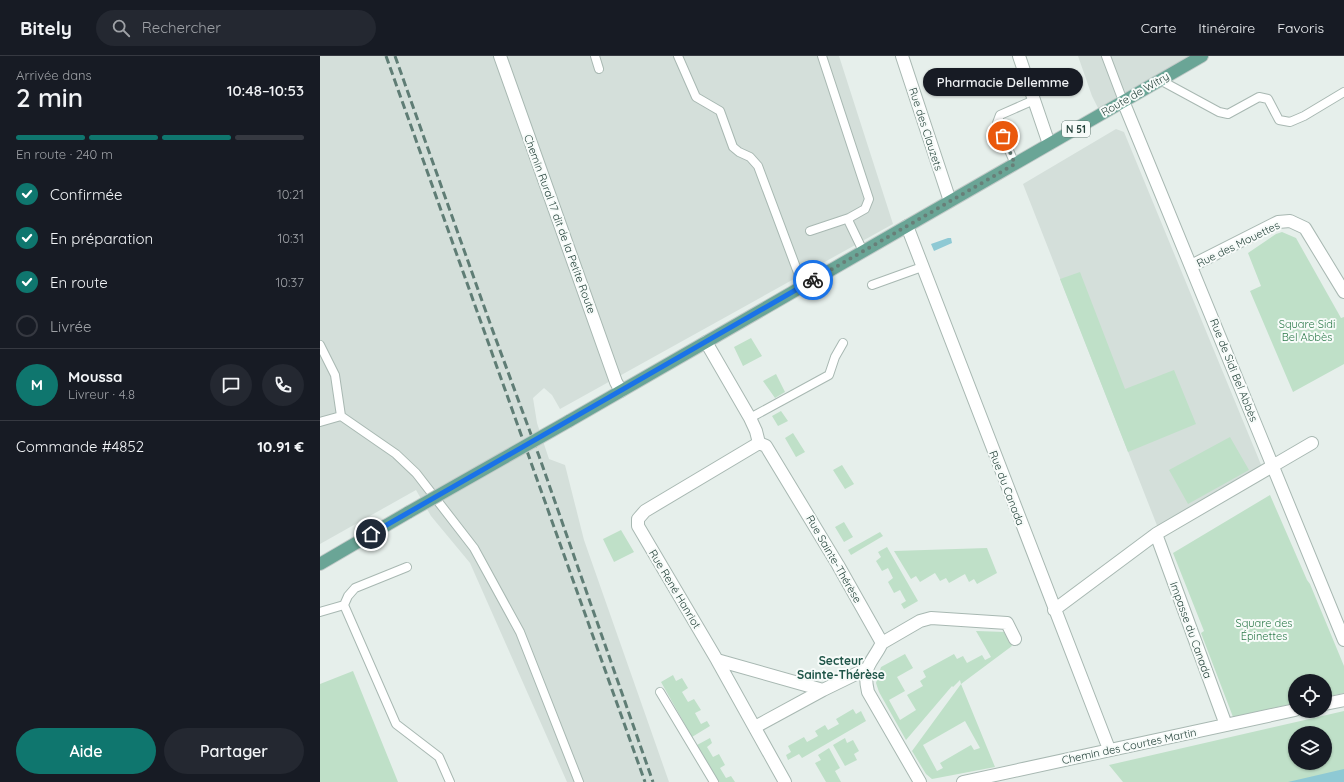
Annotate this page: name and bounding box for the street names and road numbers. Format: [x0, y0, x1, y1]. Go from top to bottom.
street label: Route de Witry [1099, 69, 1171, 119]
street label: Rue des Clauzets [906, 86, 946, 172]
road number: N 51 [1062, 121, 1090, 137]
street label: Chemin Rural 17 dit de la Petite Route [521, 133, 599, 315]
street label: Rue des Mouettes [1194, 218, 1282, 270]
street label: Rue de Sidi Bel Abbès [1207, 316, 1261, 424]
street label: Rue du Canada [986, 449, 1028, 527]
street label: Rue Sainte-Thérèse [803, 513, 865, 605]
street label: Rue René Hanriot [646, 547, 704, 631]
street label: Impasse du Canada [1167, 580, 1215, 680]
street label: Chemin des Courtes Martin [1060, 725, 1198, 767]

